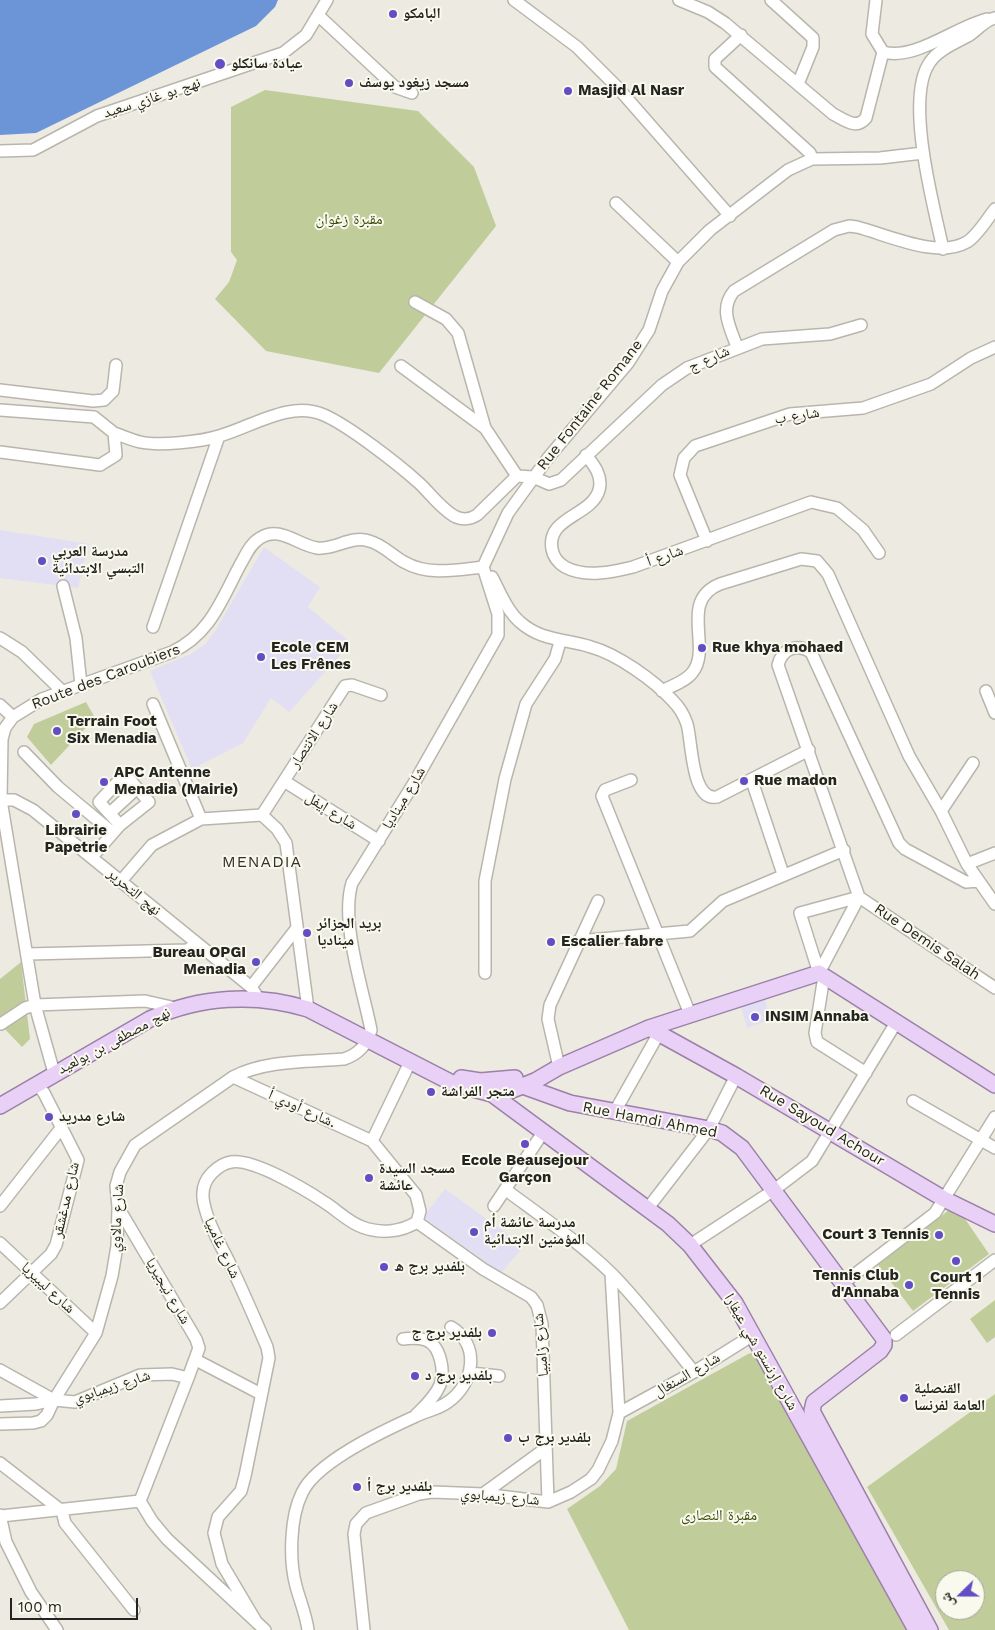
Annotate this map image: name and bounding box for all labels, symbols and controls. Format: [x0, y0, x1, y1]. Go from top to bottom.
place label: البامكو [403, 5, 441, 23]
marker: البامكو [387, 8, 399, 20]
place label: عيادة سانكلو [231, 55, 303, 73]
marker: عيادة سانكلو [213, 57, 227, 71]
street label: نهج بو غازي سعيد [101, 74, 203, 122]
place label: مسجد زيغود يوسف [359, 74, 469, 92]
marker: مسجد زيغود يوسف [343, 77, 355, 89]
place label: Masjid Al Nasr [578, 82, 684, 100]
marker: Masjid Al Nasr [562, 85, 574, 97]
park label: مقبرة زغوان [315, 211, 383, 229]
street label: Rue Fontaine Romane [533, 336, 647, 474]
street label: شارع ج [686, 342, 732, 376]
street label: شارع ب [773, 404, 821, 428]
street label: شارع أ [644, 541, 686, 571]
place label: مدرسة العربي التبسي الابتدائية [52, 543, 144, 578]
marker: مدرسة العربي التبسي الابتدائية [36, 555, 48, 567]
place label: Ecole CEM Les Frênes [271, 639, 351, 674]
place label: Rue khya mohaed [712, 639, 843, 657]
street label: Route des Caroubiers [29, 640, 183, 714]
marker: Rue khya mohaed [696, 642, 708, 654]
marker: Ecole CEM Les Frênes [255, 651, 267, 663]
street label: شارع الانتصار [286, 698, 342, 772]
place label: Terrain Foot Six Menadia [67, 713, 157, 748]
marker: Terrain Foot Six Menadia [51, 725, 63, 737]
place label: APC Antenne Menadia (Mairie) [114, 764, 238, 799]
street label: شارع ميناديا [378, 764, 430, 832]
place label: Rue madon [754, 772, 837, 790]
marker: Rue madon [738, 775, 750, 787]
marker: APC Antenne Menadia (Mairie) [98, 776, 110, 788]
street label: شارع إيفل [302, 788, 360, 834]
marker: Librairie Papetrie [70, 808, 82, 820]
place label: Librairie Papetrie [45, 822, 107, 857]
district label: MENADIA [221, 852, 303, 872]
street label: نهج التحرير [104, 864, 164, 920]
street label: Rue Demis Salah [871, 900, 983, 984]
place label: بريد الجزائر ميناديا [317, 915, 381, 950]
marker: بريد الجزائر ميناديا [301, 927, 313, 939]
place label: Escalier fabre [561, 933, 663, 951]
marker: Escalier fabre [545, 936, 557, 948]
place label: Bureau OPGI Menadia [152, 944, 246, 979]
marker: Bureau OPGI Menadia [250, 956, 262, 968]
street label: نهج مصطفى بن بولعيد [55, 1004, 173, 1078]
place label: INSIM Annaba [765, 1008, 869, 1026]
marker: INSIM Annaba [749, 1011, 761, 1023]
street label: Rue Sayoud Achour [756, 1082, 888, 1170]
place label: متجر الفراشة [441, 1083, 515, 1101]
street label: شارع أودي أ. [265, 1086, 339, 1132]
marker: متجر الفراشة [425, 1086, 437, 1098]
street label: Rue Hamdi Ahmed [581, 1098, 719, 1142]
place label: شارع مدريد [59, 1108, 125, 1126]
marker: شارع مدريد [43, 1111, 55, 1123]
marker: Ecole Beausejour Garçon [519, 1138, 531, 1150]
place label: Ecole Beausejour Garçon [461, 1152, 589, 1187]
street label: شارع مدغشقر [49, 1160, 83, 1240]
place label: مسجد السيدة عائشة [379, 1160, 455, 1195]
marker: مسجد السيدة عائشة [363, 1172, 375, 1184]
street label: شارع مالاوي [106, 1183, 128, 1253]
place label: مدرسة عائشة أم المؤمنين الابتدائية [484, 1214, 585, 1249]
street label: شارع غامبيا [200, 1215, 244, 1281]
marker: مدرسة عائشة أم المؤمنين الابتدائية [468, 1226, 480, 1238]
place label: Court 3 Tennis [822, 1226, 929, 1244]
marker: Court 3 Tennis [933, 1229, 945, 1241]
street label: شارع نيجيريا [142, 1255, 194, 1327]
marker: Court 1 Tennis [950, 1255, 962, 1267]
place label: بلفدير برج ه [394, 1258, 465, 1276]
street label: شارع ليبيريا [17, 1259, 79, 1317]
marker: بلفدير برج ه [378, 1261, 390, 1273]
place label: Tennis Club d'Annaba [813, 1267, 899, 1302]
place label: Court 1 Tennis [930, 1269, 982, 1304]
marker: Tennis Club d'Annaba [903, 1279, 915, 1291]
street label: شارع إرنستو شي عيفارا [720, 1290, 802, 1414]
street label: شارع زامبيا [529, 1313, 553, 1377]
place label: بلفدير برج ج [411, 1324, 482, 1342]
marker: بلفدير برج ج [486, 1327, 498, 1339]
street label: شارع السنغال [651, 1349, 723, 1401]
street label: شارع زيمبابوي [71, 1366, 153, 1408]
place label: بلفدير برج د [425, 1367, 492, 1385]
marker: بلفدير برج د [409, 1370, 421, 1382]
place label: القنصلية العامة لفرنسا [914, 1380, 985, 1415]
marker: القنصلية العامة لفرنسا [898, 1392, 910, 1404]
place label: بلفدير برج ب [518, 1429, 591, 1447]
marker: بلفدير برج ب [502, 1432, 514, 1444]
place label: بلفدير برج أ [367, 1478, 432, 1496]
marker: بلفدير برج أ [351, 1481, 363, 1493]
street label: شارع زيمبابوي [460, 1485, 540, 1509]
park label: مقبرة النصارى [681, 1507, 757, 1525]
north arrow [935, 1570, 985, 1620]
scale bar [12, 1588, 140, 1620]
text: ش [937, 1590, 957, 1610]
text: 100 m [18, 1598, 62, 1616]

